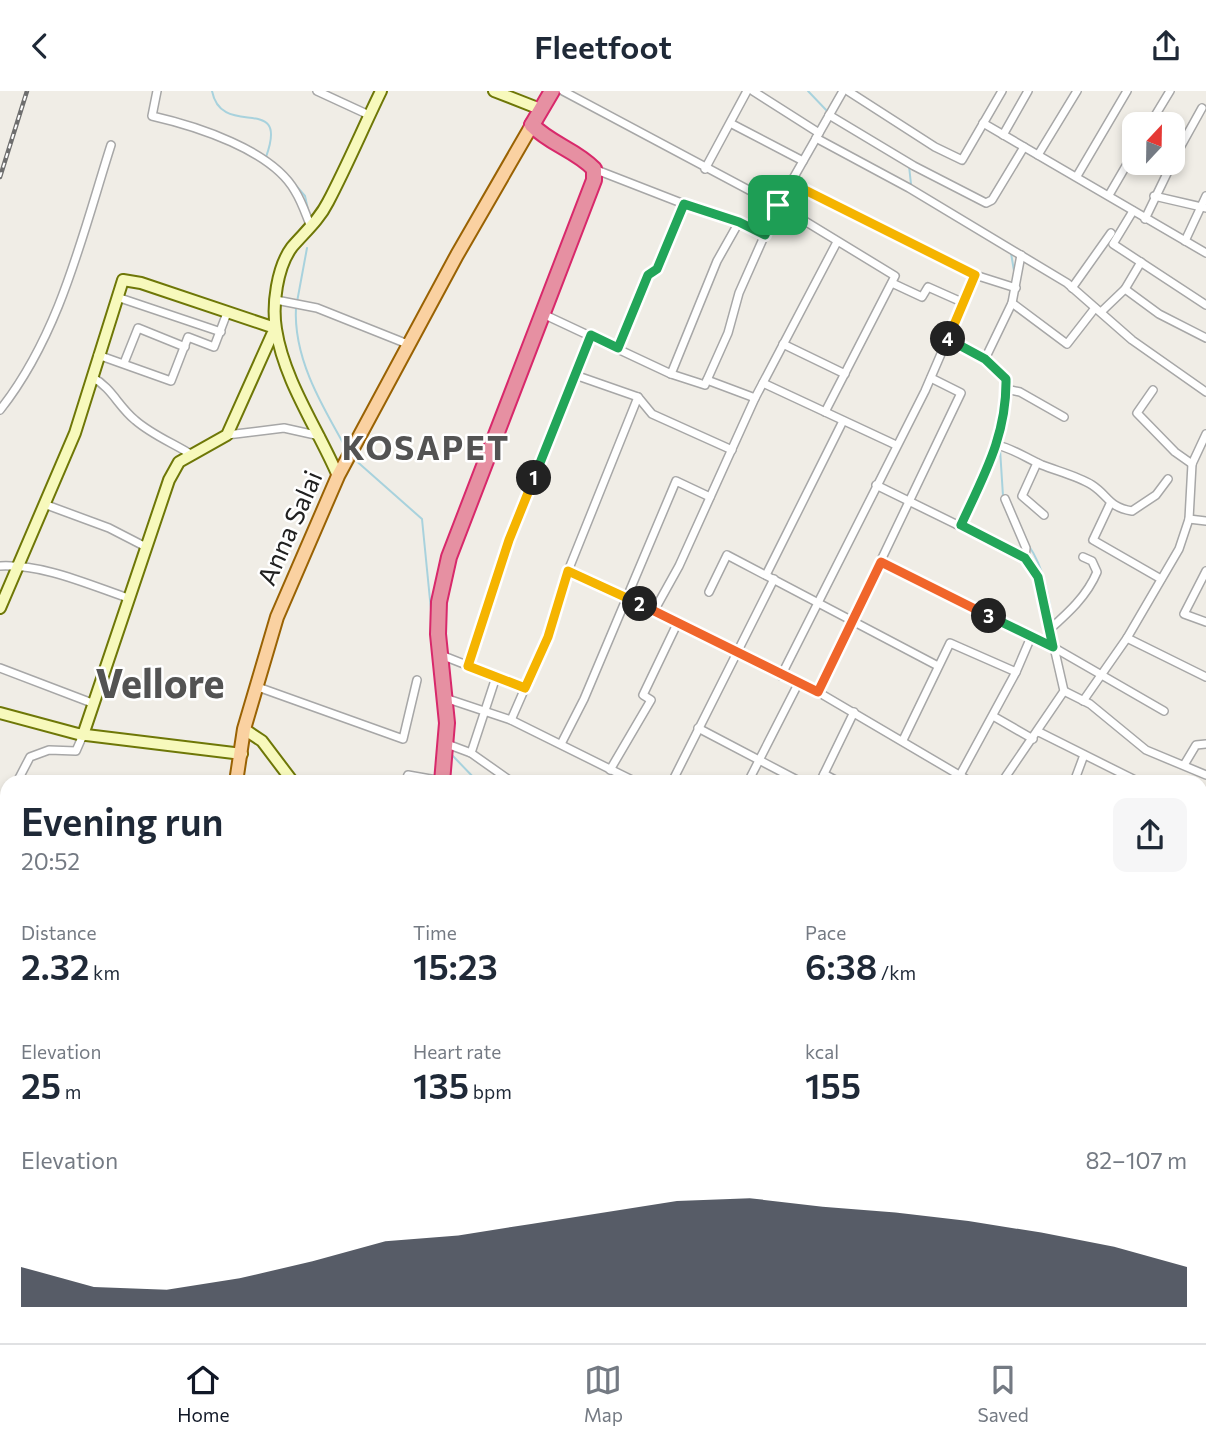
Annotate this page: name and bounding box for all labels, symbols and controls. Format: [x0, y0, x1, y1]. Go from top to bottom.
text: Fleetfoot [534, 26, 672, 66]
icon: back [21, 27, 59, 65]
icon: share [1147, 27, 1185, 65]
north arrow [1122, 112, 1185, 175]
map controls [1122, 112, 1185, 175]
pin [748, 175, 808, 235]
icon: arrive [759, 186, 797, 224]
pin: 4 [930, 321, 965, 357]
text: 4 [942, 327, 953, 350]
district label: KOSAPET [342, 426, 510, 467]
pin: 1 [516, 461, 552, 495]
street label: Anna Salai [250, 465, 328, 589]
text: 1 [529, 466, 538, 489]
pin: 2 [622, 587, 658, 621]
text: 2 [634, 592, 645, 615]
pin: 3 [972, 599, 1006, 633]
text: 3 [983, 604, 994, 627]
district label: Vellore [95, 657, 225, 706]
text: Evening run [21, 797, 224, 844]
button: share [1113, 798, 1187, 872]
text: 20:52 [21, 847, 80, 875]
text: Distance [21, 921, 97, 944]
text: Time [413, 921, 457, 944]
text: Pace [805, 921, 846, 944]
text: 2.32 [21, 944, 89, 987]
text: 15:23 [413, 944, 498, 987]
text: 6:38 [805, 944, 877, 987]
text: km [89, 961, 120, 984]
text: /km [877, 961, 916, 984]
text: Elevation [21, 1040, 101, 1063]
text: Heart rate [413, 1040, 501, 1063]
text: kcal [805, 1040, 839, 1063]
text: 25 [21, 1063, 61, 1106]
text: 135 [413, 1063, 469, 1106]
text: 155 [805, 1063, 861, 1106]
text: m [61, 1080, 81, 1103]
text: bpm [469, 1080, 512, 1103]
text: Elevation [21, 1146, 118, 1174]
text: 82–107 m [1085, 1146, 1187, 1174]
tab: Home [177, 1361, 229, 1426]
tab: Map [584, 1361, 623, 1426]
tab: Saved [977, 1361, 1029, 1426]

